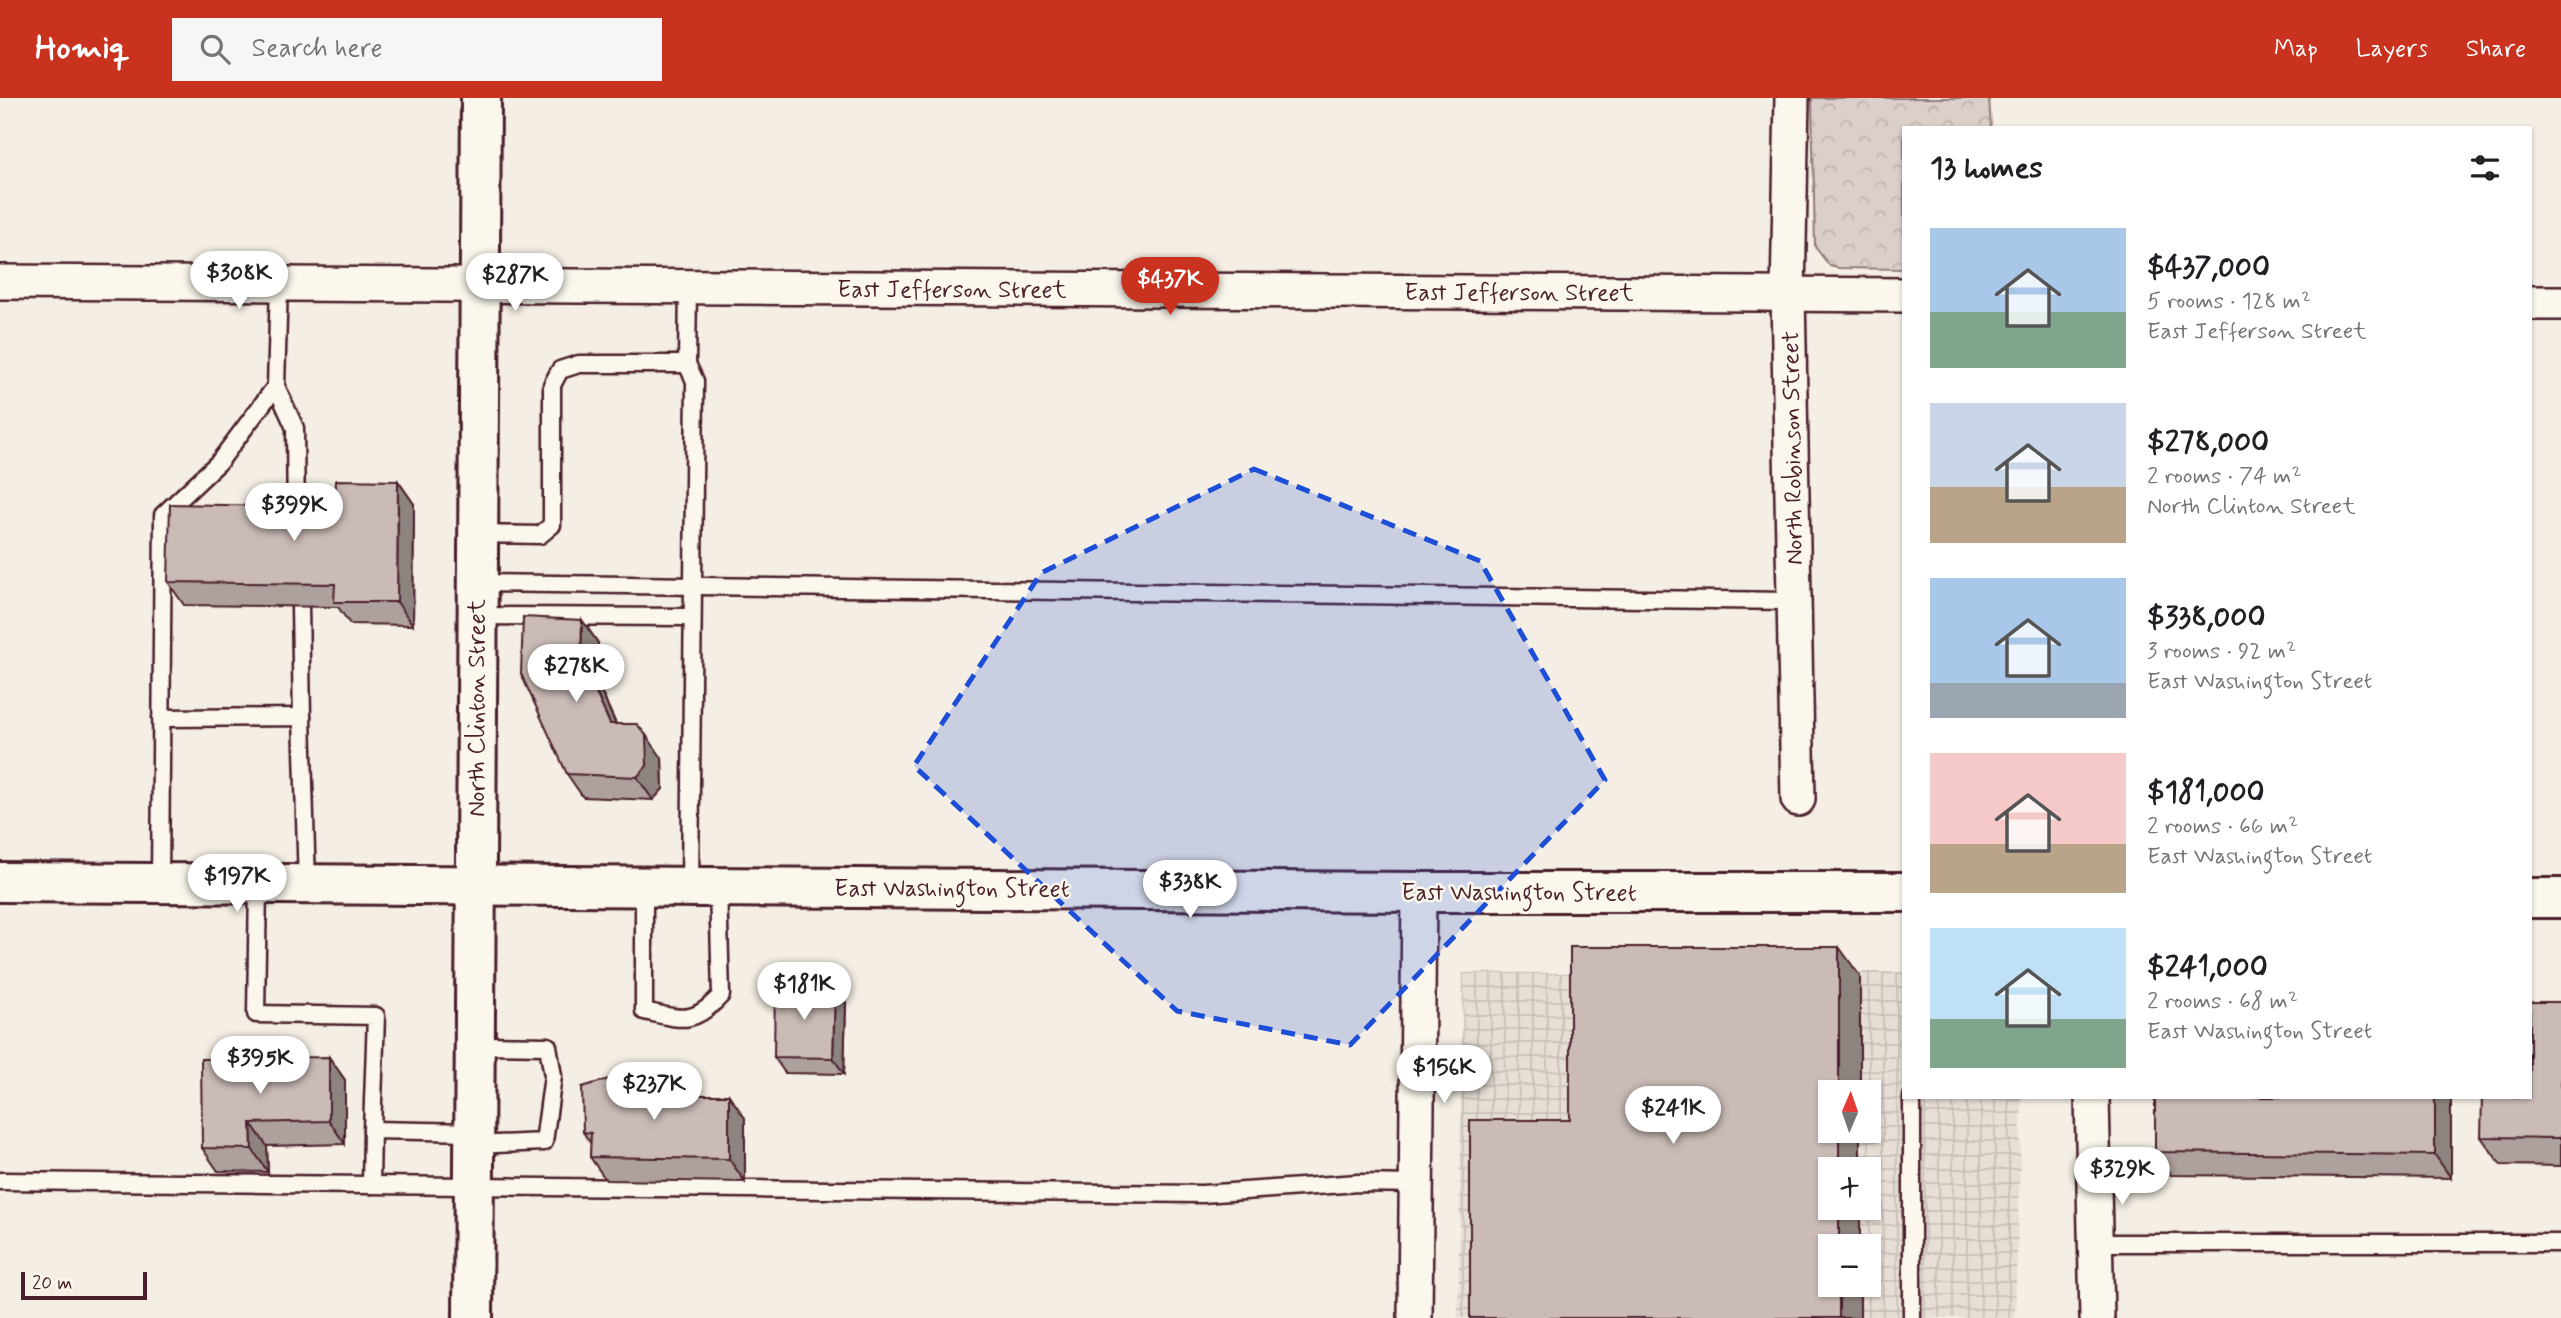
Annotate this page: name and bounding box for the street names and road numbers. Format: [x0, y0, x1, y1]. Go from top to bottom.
street label: East Jefferson Street [837, 275, 1067, 306]
street label: East Jefferson Street [1404, 278, 1634, 309]
street label: North Robinson Street [1776, 331, 1811, 565]
street label: North Clinton Street [462, 599, 493, 817]
street label: East Washington Street [834, 874, 1070, 908]
street label: East Washington Street [1401, 878, 1637, 912]

